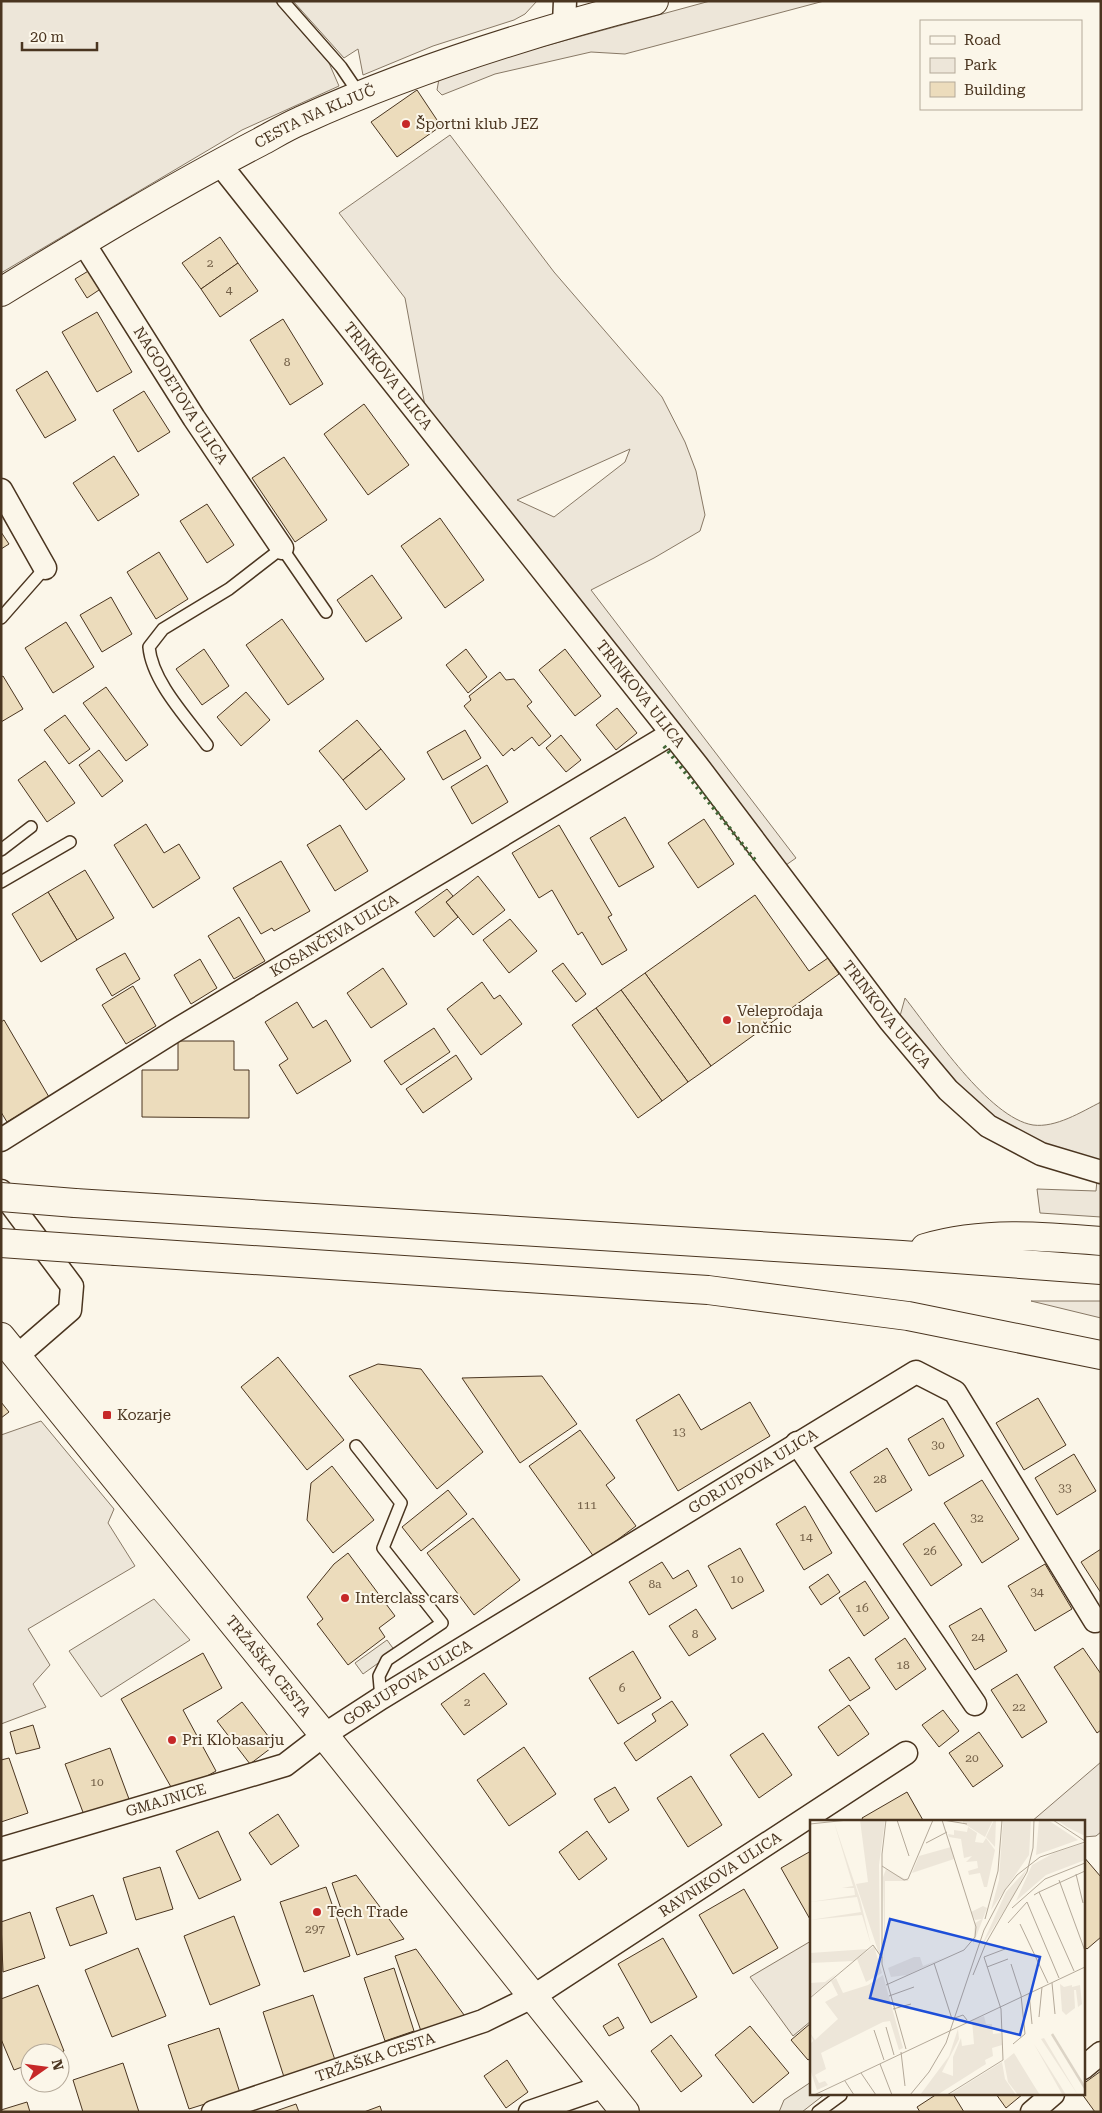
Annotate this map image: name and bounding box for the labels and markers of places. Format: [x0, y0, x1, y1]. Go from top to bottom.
place label: Športni klub JEZ [416, 115, 538, 133]
marker: Športni klub JEZ [400, 118, 412, 130]
place label: Veleprodaja lončnic [737, 1002, 823, 1037]
marker: Veleprodaja lončnic [721, 1014, 733, 1026]
place label: Kozarje [117, 1406, 171, 1424]
marker: Kozarje [101, 1409, 113, 1421]
place label: Interclass cars [355, 1589, 459, 1607]
marker: Interclass cars [339, 1592, 351, 1604]
place label: Pri Klobasarju [182, 1731, 285, 1749]
marker: Pri Klobasarju [166, 1734, 178, 1746]
place label: Tech Trade [327, 1903, 408, 1921]
marker: Tech Trade [311, 1906, 323, 1918]

